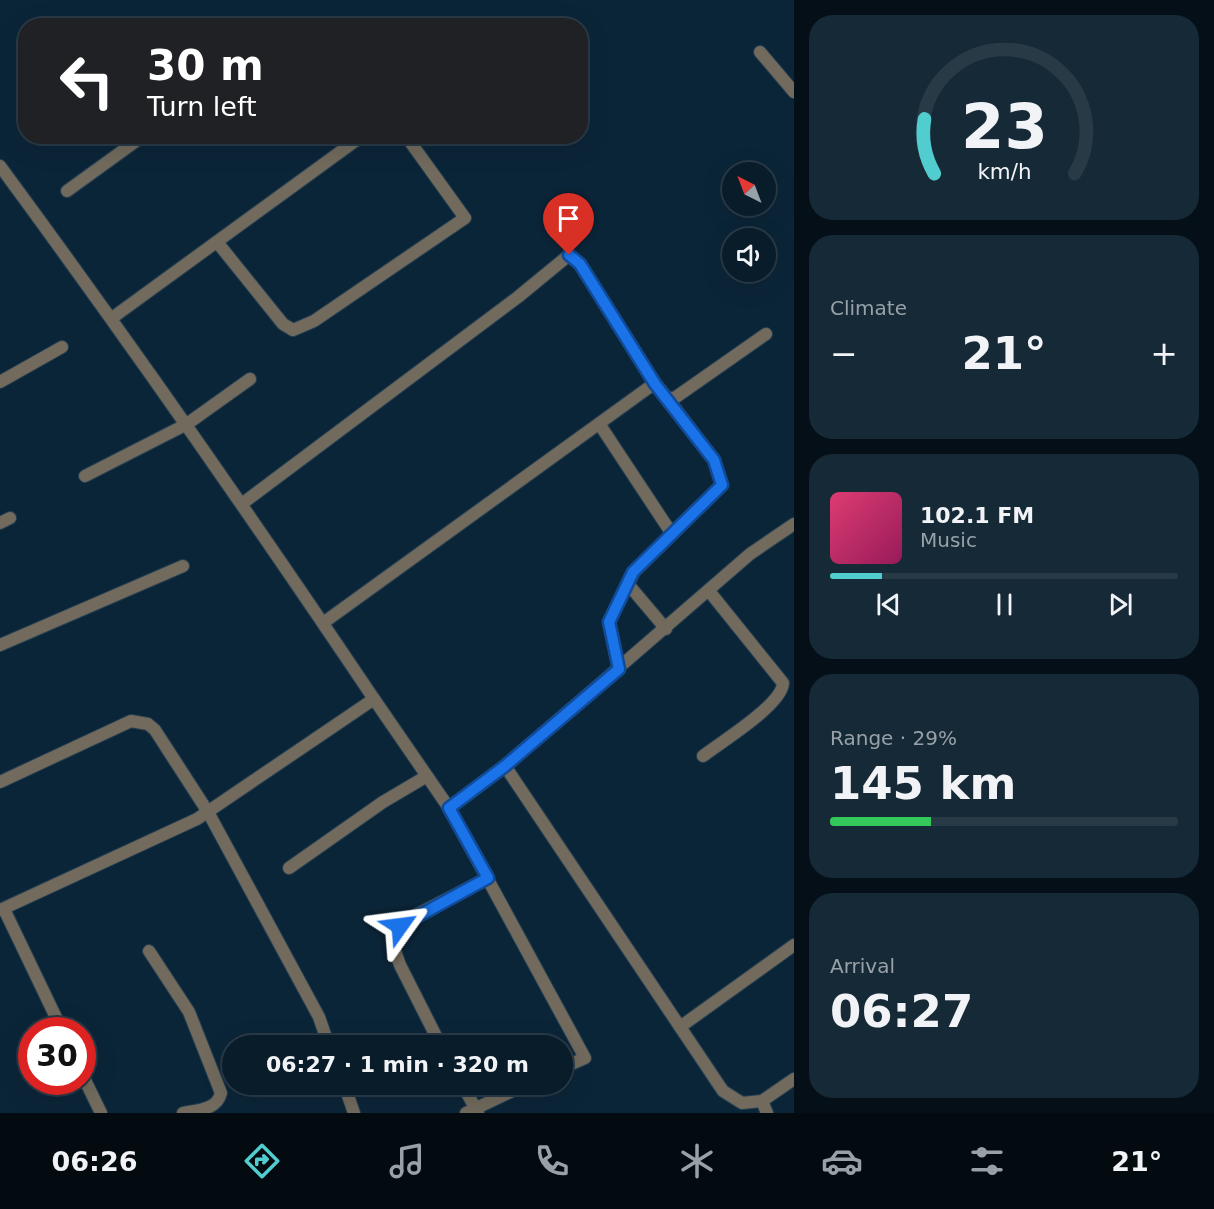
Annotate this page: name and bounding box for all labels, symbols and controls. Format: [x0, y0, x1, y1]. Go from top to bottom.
text: 30 m [147, 41, 264, 90]
icon: left [48, 42, 126, 120]
text: 23 [961, 90, 1047, 163]
text: Turn left [147, 91, 257, 122]
text: km/h [977, 160, 1031, 185]
north arrow [722, 162, 776, 216]
map controls [722, 162, 776, 282]
pin [543, 193, 594, 255]
icon: arrive [552, 202, 585, 235]
button: sound [722, 228, 776, 282]
text: Climate [830, 296, 907, 320]
text: 21° [961, 327, 1047, 380]
text: − [830, 334, 858, 373]
text: + [1150, 334, 1178, 373]
text: 102.1 FM [920, 503, 1034, 528]
text: Music [920, 528, 977, 552]
icon: previous [872, 588, 905, 621]
icon: pause [988, 588, 1021, 621]
icon: next [1104, 588, 1137, 621]
text: Range · 29% [830, 726, 957, 750]
text: 145 km [830, 757, 1016, 810]
position arrow [368, 894, 432, 958]
text: Arrival [830, 954, 895, 978]
text: 06:27 [830, 985, 973, 1038]
speed limit sign: 30 [18, 1017, 96, 1095]
text: 06:27 · 1 min · 320 m [266, 1052, 529, 1077]
icon: directions [241, 1140, 283, 1182]
icon: music [386, 1140, 428, 1182]
icon: phone [531, 1140, 573, 1182]
icon: climate [676, 1140, 718, 1182]
icon: car [821, 1140, 863, 1182]
icon: filters [966, 1140, 1008, 1182]
text: 06:26 [52, 1146, 138, 1177]
text: 21° [1111, 1146, 1162, 1177]

